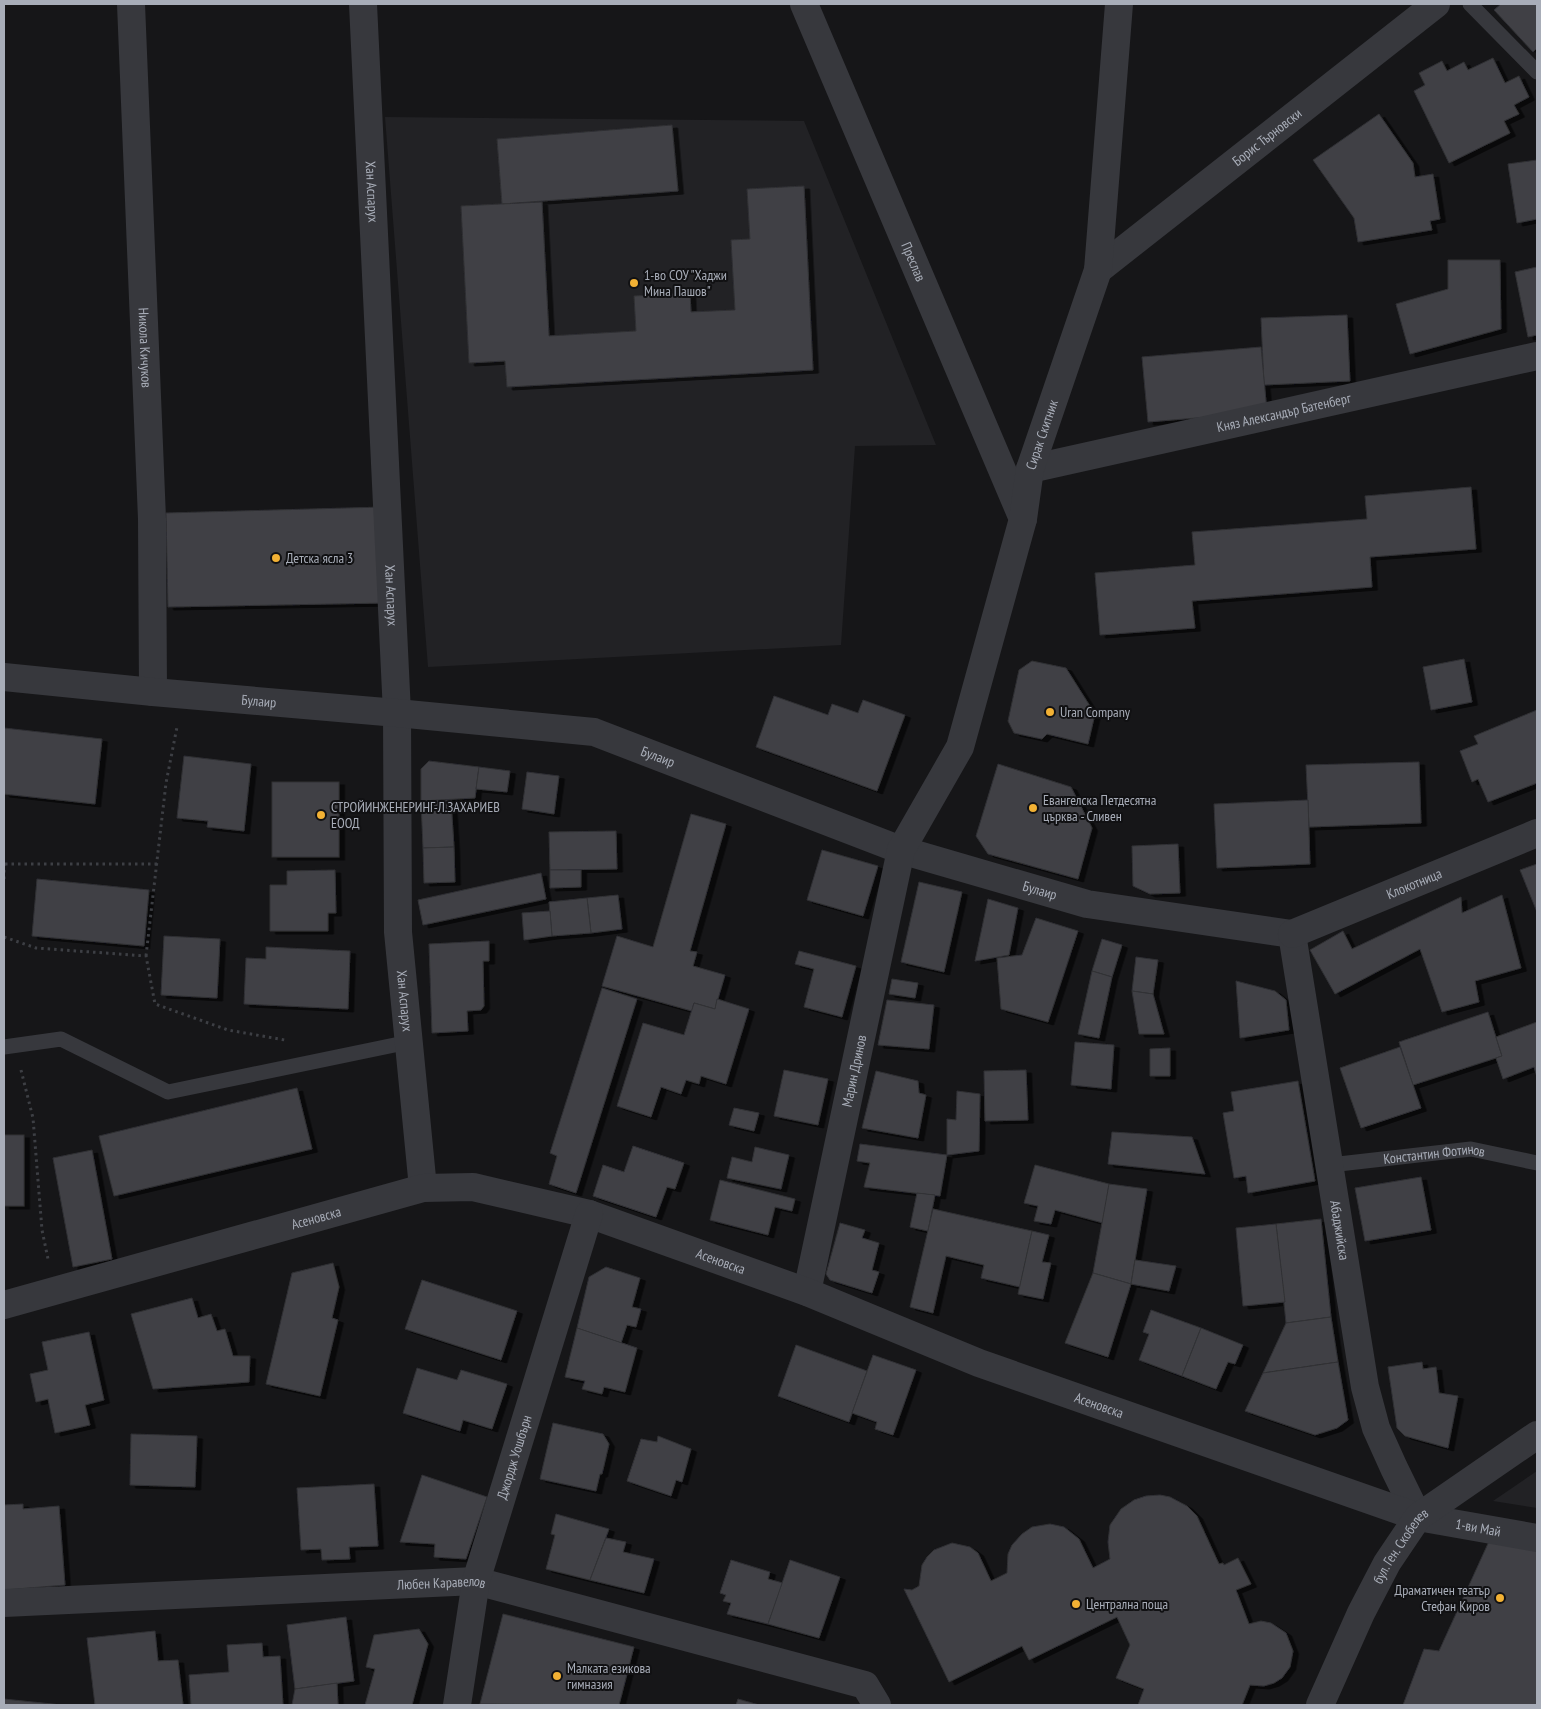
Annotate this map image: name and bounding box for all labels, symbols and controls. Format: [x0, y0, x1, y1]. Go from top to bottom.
street label: Борис Търновски [1229, 104, 1305, 170]
street label: Хан Аспарух [362, 161, 382, 223]
street label: Преслав [897, 239, 930, 284]
place label: 1-во СОУ "Хаджи Мина Пашов" [644, 266, 727, 300]
marker: 1-во СОУ "Хаджи Мина Пашов" [628, 277, 640, 289]
street label: Никола Кичуков [134, 307, 156, 389]
street label: Княз Александър Батенберг [1215, 389, 1353, 436]
street label: Сирак Скитник [1021, 397, 1062, 472]
place label: Детска ясла 3 [286, 549, 353, 567]
marker: Детска ясла 3 [270, 552, 282, 564]
street label: Хан Аспарух [381, 564, 402, 627]
street label: Булаир [241, 691, 277, 712]
place label: Uran Company [1060, 703, 1131, 721]
marker: Uran Company [1044, 706, 1056, 718]
street label: Булаир [638, 742, 677, 771]
place label: Евангелска Петдесятна църква - Сливен [1043, 791, 1156, 825]
place label: СТРОЙИНЖЕНЕРИНГ-Л.ЗАХАРИЕВ ЕООД [331, 798, 500, 832]
marker: Евангелска Петдесятна църква - Сливен [1027, 802, 1039, 814]
marker: СТРОЙИНЖЕНЕРИНГ-Л.ЗАХАРИЕВ ЕООД [315, 809, 327, 821]
street label: Клокотница [1384, 864, 1444, 903]
street label: Булаир [1021, 877, 1059, 904]
street label: Хан Аспарух [393, 969, 417, 1032]
street label: Марин Дринов [838, 1033, 871, 1109]
street label: Константин Фотинов [1382, 1140, 1487, 1168]
street label: Абаджийска [1326, 1199, 1353, 1261]
street label: Асеновска [289, 1202, 343, 1233]
street label: Асеновска [694, 1244, 748, 1278]
street label: Асеновска [1072, 1388, 1126, 1422]
street label: Джордж Уошбърн [493, 1413, 536, 1501]
street label: бул. Ген. Скобелев [1369, 1503, 1432, 1587]
street label: 1-ви Май [1454, 1515, 1502, 1540]
street label: Любен Каравелов [396, 1572, 488, 1594]
place label: Драматичен театър Стефан Киров [1395, 1581, 1490, 1615]
marker: Драматичен театър Стефан Киров [1494, 1592, 1506, 1604]
place label: Централна поща [1086, 1595, 1168, 1613]
marker: Централна поща [1070, 1598, 1082, 1610]
place label: Малката езикова гимназия [567, 1659, 651, 1693]
marker: Малката езикова гимназия [551, 1670, 563, 1682]

